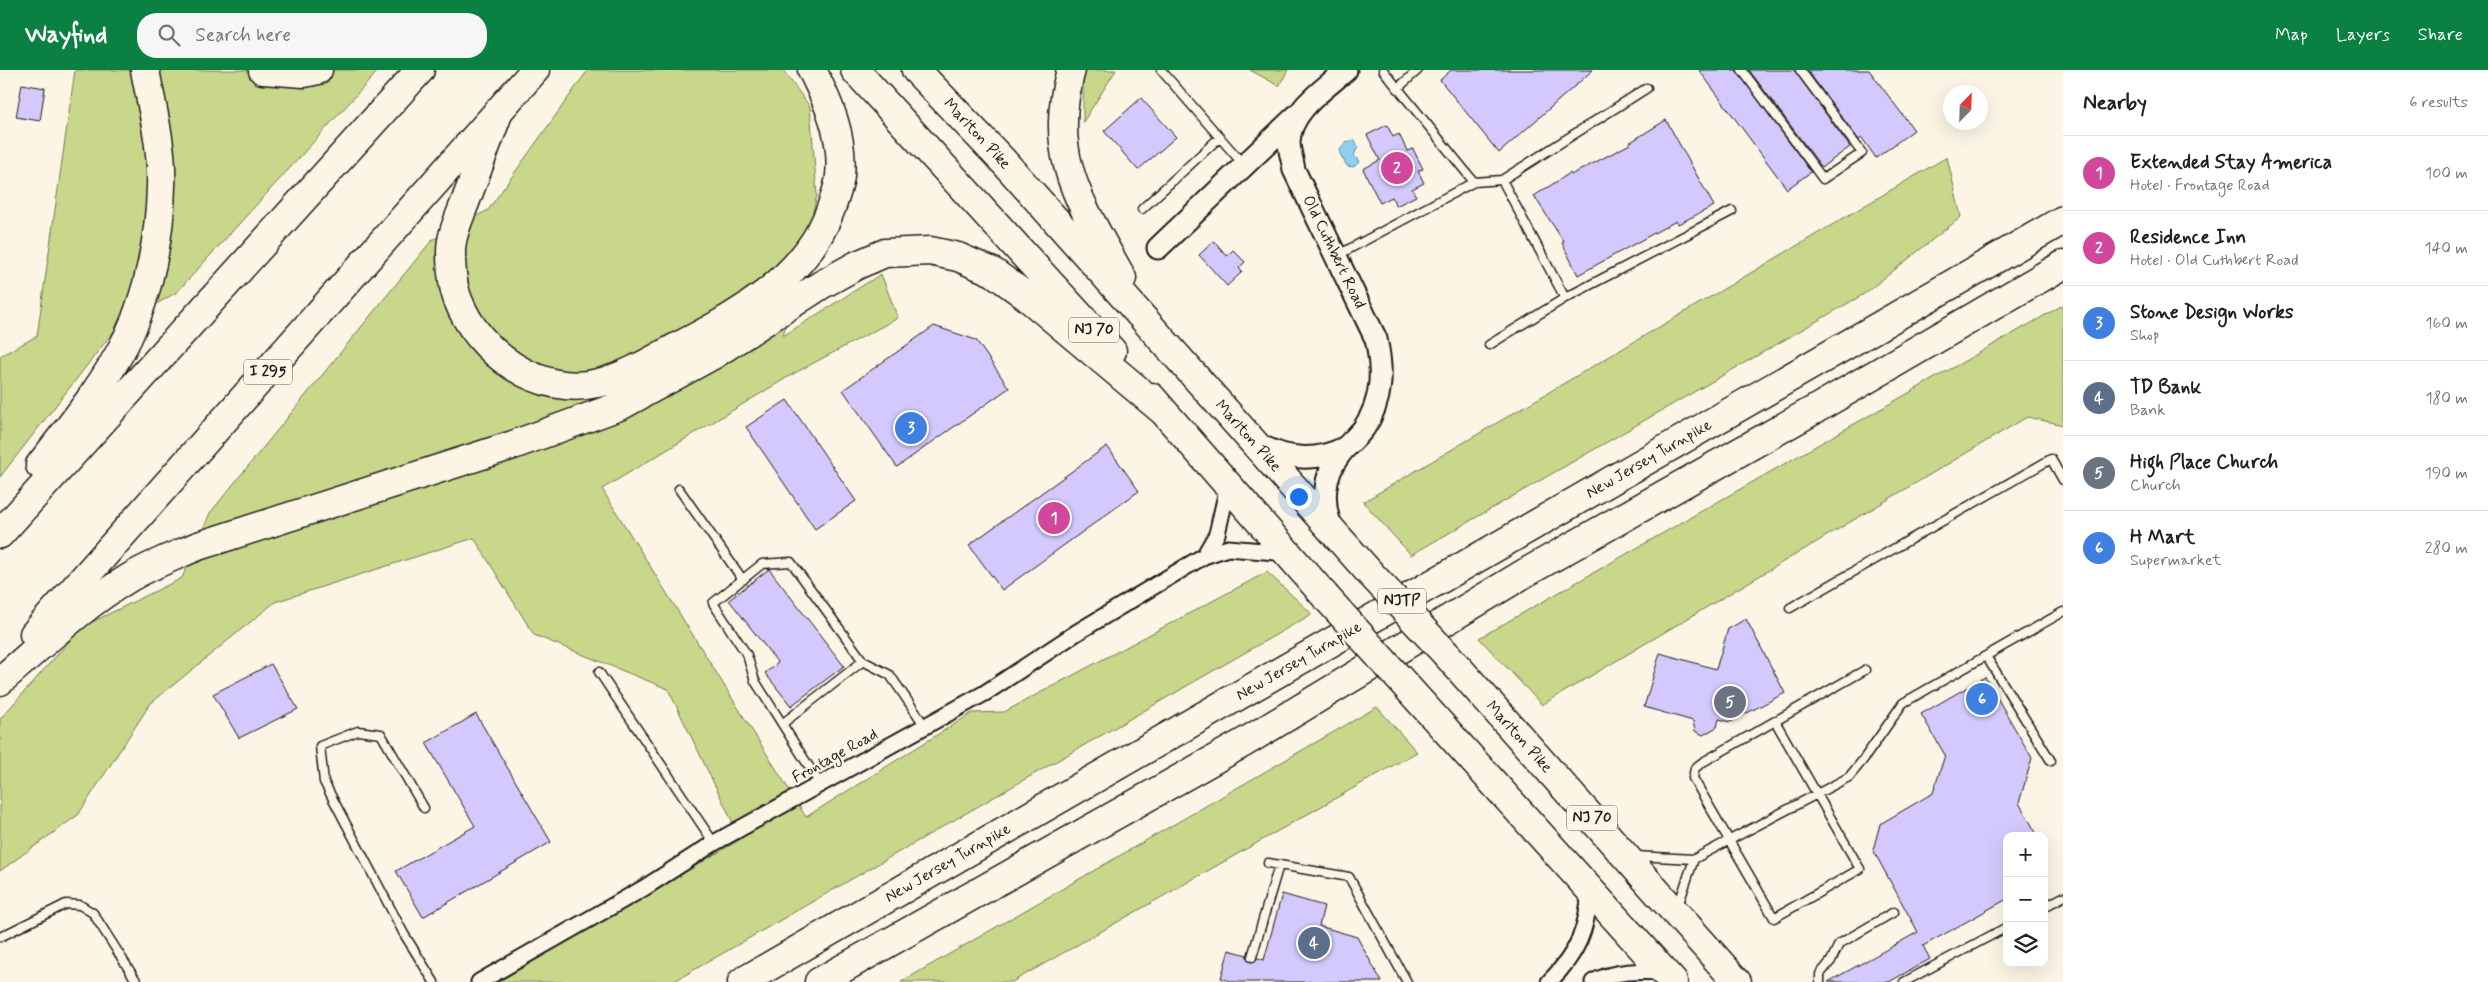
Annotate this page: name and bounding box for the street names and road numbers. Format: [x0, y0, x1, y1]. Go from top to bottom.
street label: Marlton Pike [939, 94, 1015, 174]
street label: Old Cuthbert Road [1297, 192, 1371, 312]
road number: NJ 70 [1069, 318, 1119, 342]
road number: I 295 [244, 360, 292, 384]
street label: Marlton Pike [1210, 395, 1286, 477]
street label: New Jersey Turnpike [1582, 414, 1716, 504]
road number: NJTP [1378, 588, 1426, 614]
street label: New Jersey Turnpike [1232, 616, 1366, 706]
street label: Marlton Pike [1481, 696, 1557, 778]
street label: Frontage Road [788, 724, 882, 789]
road number: NJ 70 [1567, 806, 1617, 830]
street label: New Jersey Turnpike [881, 818, 1015, 908]

